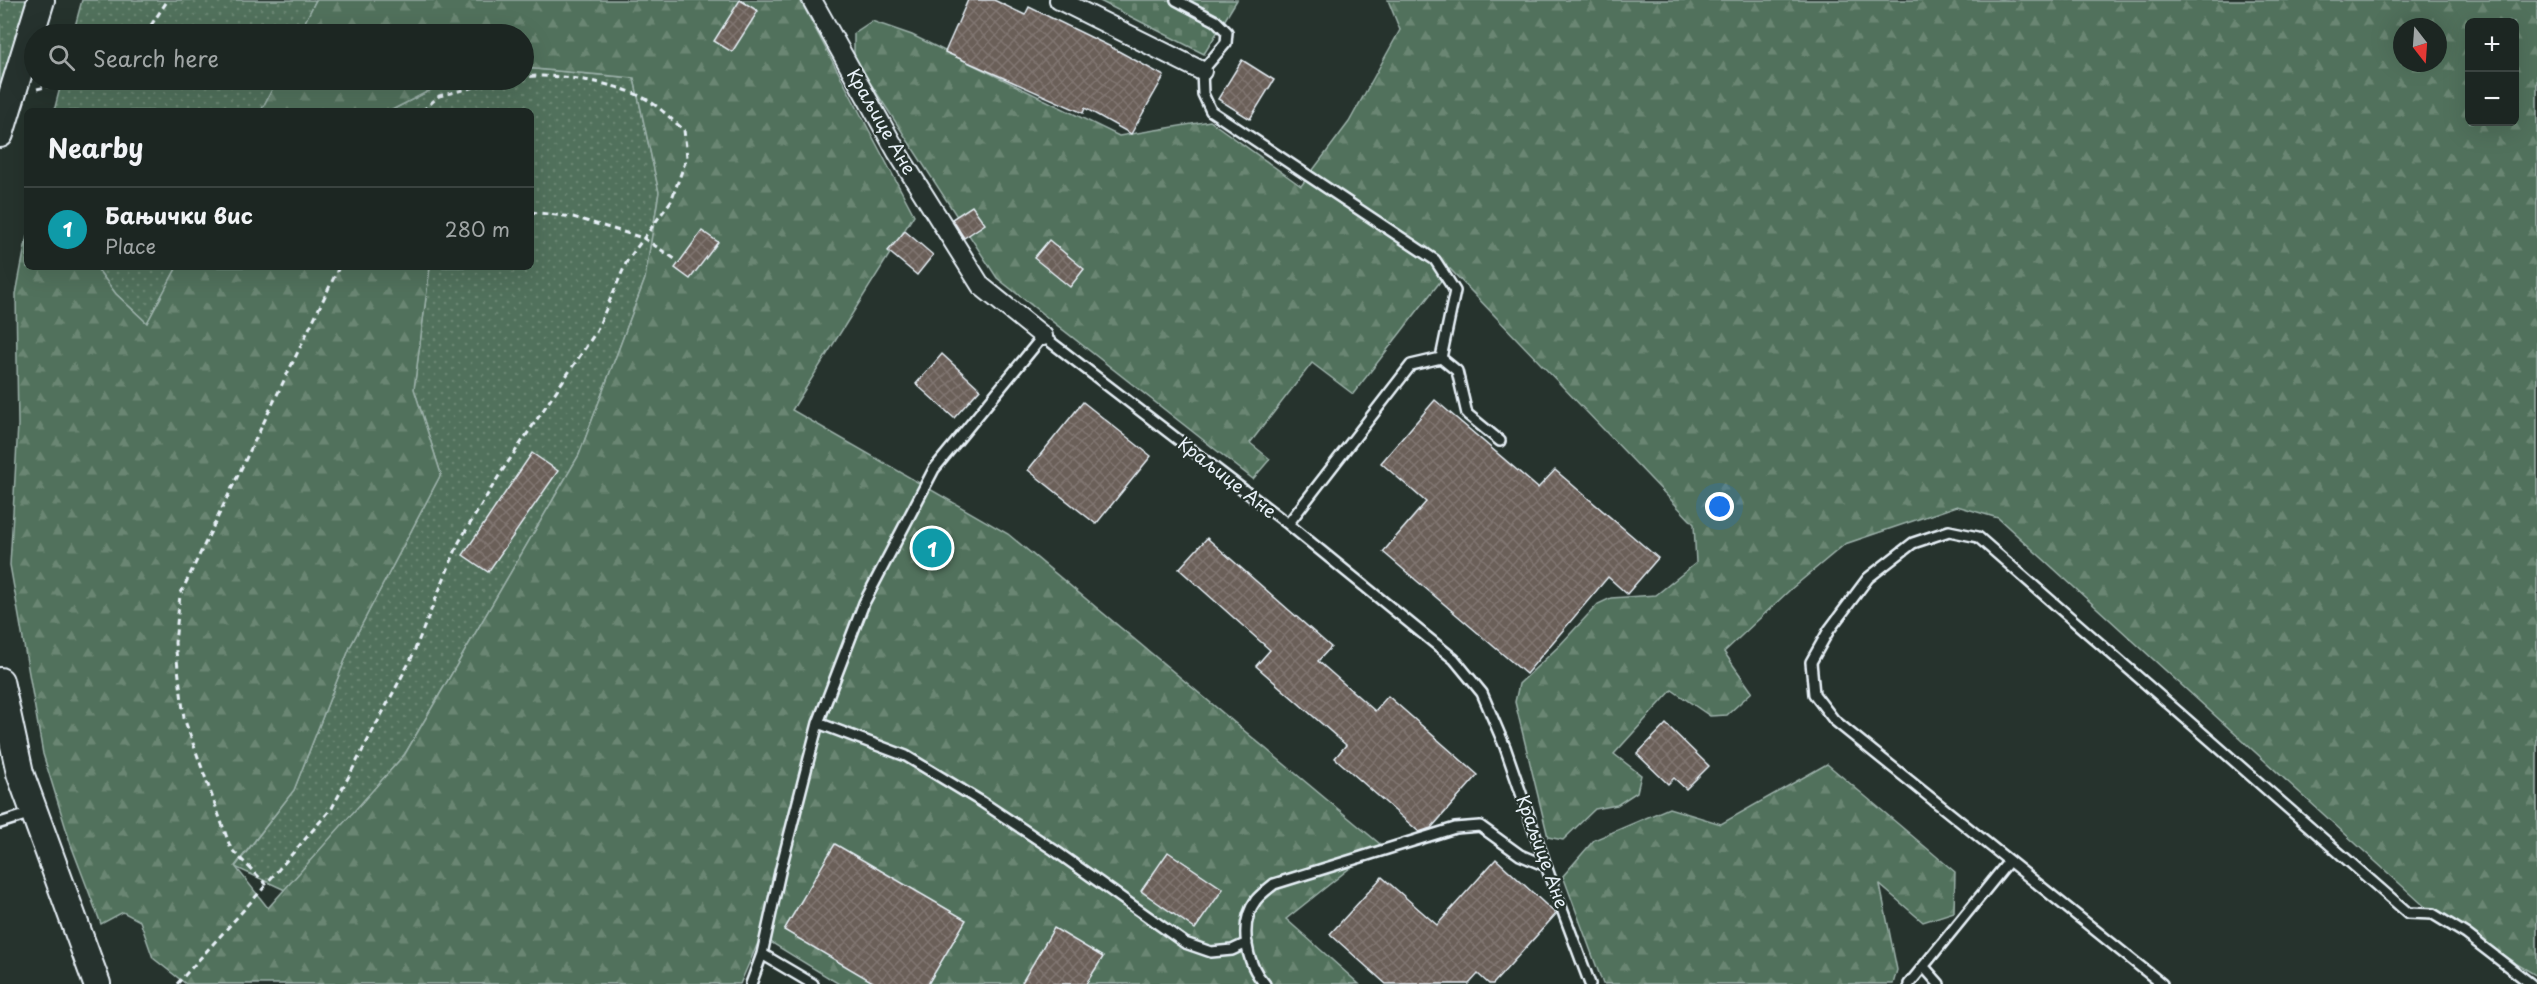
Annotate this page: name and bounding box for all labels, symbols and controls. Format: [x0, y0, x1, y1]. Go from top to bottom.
north arrow [2393, 18, 2447, 72]
map controls [2465, 18, 2519, 126]
button: + [2465, 18, 2519, 72]
search box [24, 24, 534, 90]
icon: search [45, 41, 78, 74]
text: Search here [93, 41, 219, 74]
street label: Краљице Ане [841, 63, 924, 180]
button: − [2465, 72, 2519, 126]
text: Nearby [48, 128, 143, 167]
text: Бањички вис [105, 198, 253, 231]
text: 1 [63, 214, 72, 244]
text: 280 m [445, 214, 510, 244]
text: Place [105, 231, 156, 261]
street label: Краљице Ане [1173, 430, 1283, 524]
your location [1705, 492, 1734, 521]
pin: 1 [912, 526, 952, 570]
street label: Краљице Ане [1510, 791, 1576, 912]

